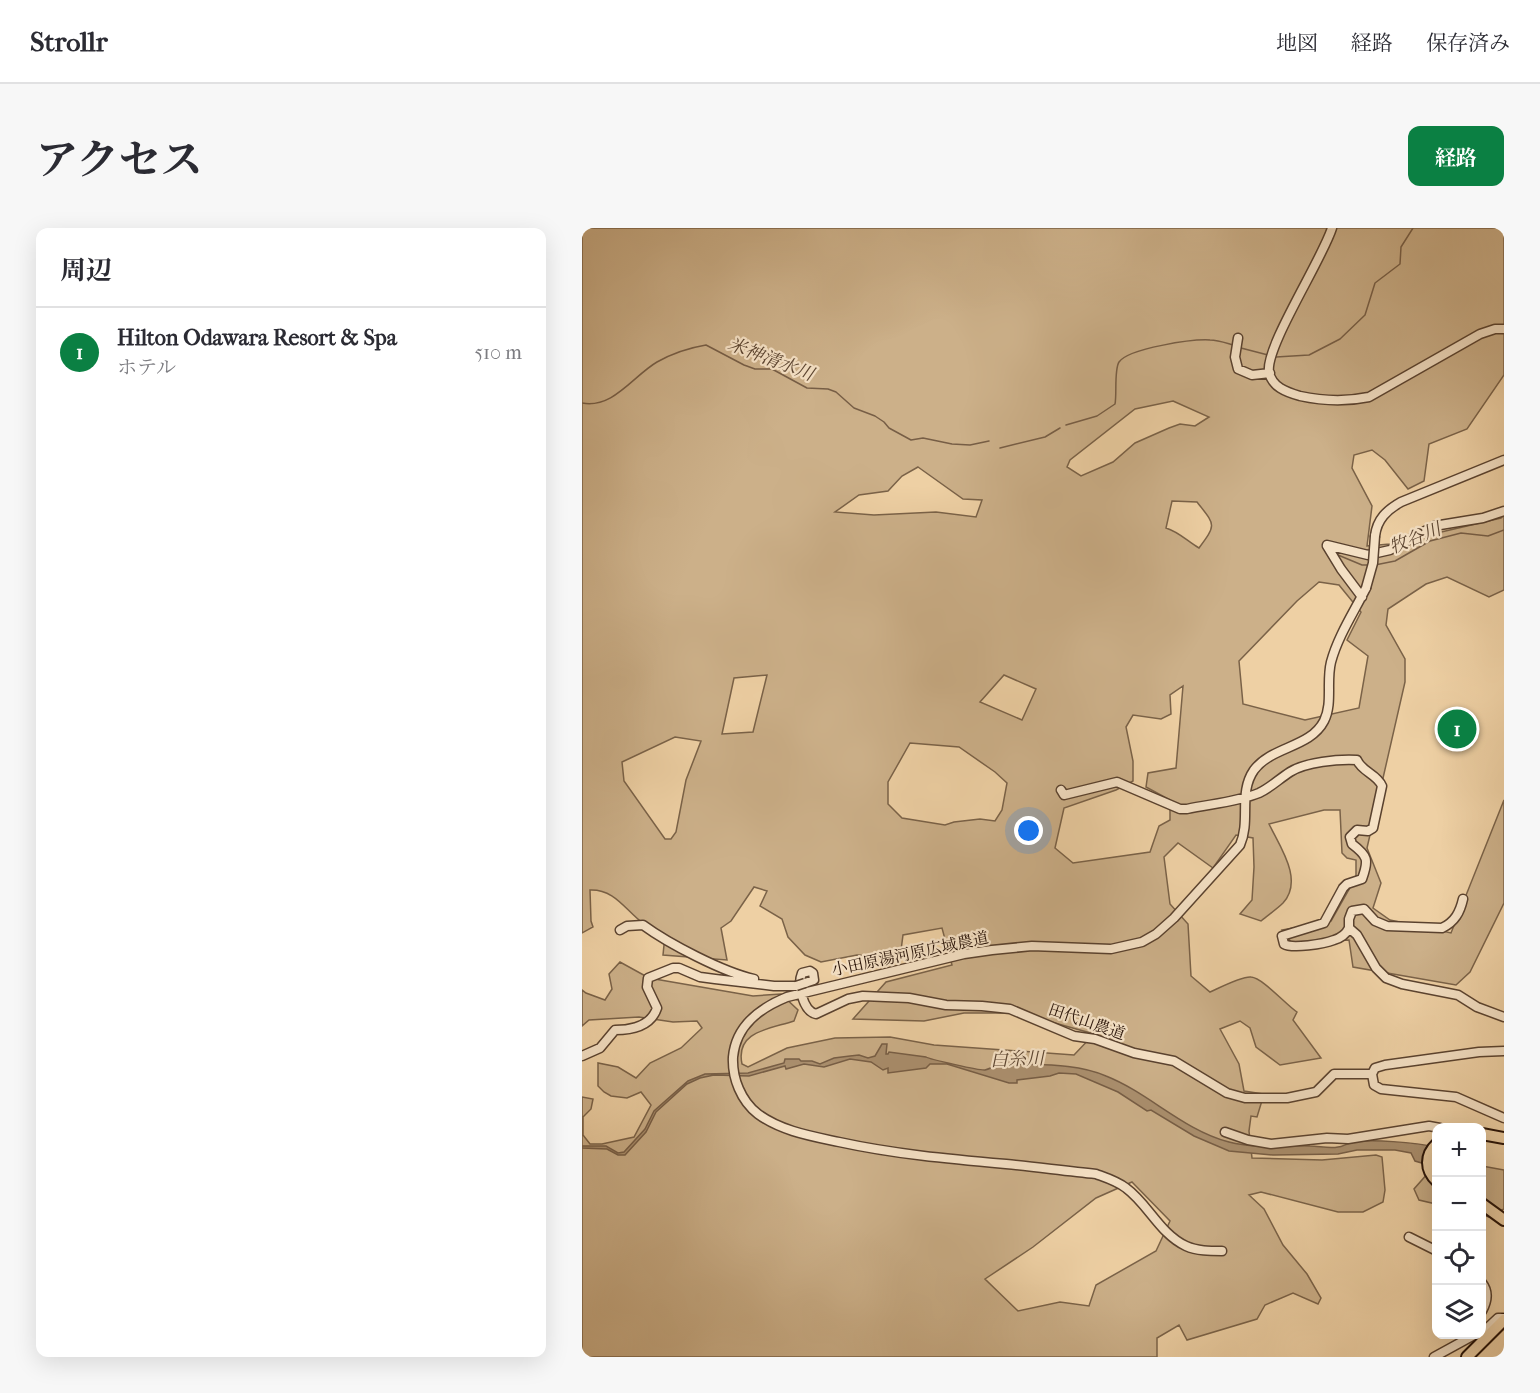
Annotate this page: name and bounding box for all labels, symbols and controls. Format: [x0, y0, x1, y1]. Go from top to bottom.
text: Strollr [30, 25, 108, 58]
text: 地図 [1276, 31, 1318, 55]
text: 経路 [1351, 31, 1393, 55]
text: 保存済み [1426, 31, 1510, 55]
button: 経路 [1408, 126, 1504, 186]
text: アクセス [36, 136, 203, 185]
text: 周辺 [60, 255, 112, 286]
text: Hilton Odawara Resort & Spa [117, 325, 397, 351]
water label: 米神清水川 [725, 334, 818, 386]
text: 1 [76, 341, 83, 364]
text: 510 m [474, 341, 522, 364]
text: ホテル [117, 356, 176, 379]
water label: 牧谷川 [1386, 518, 1446, 558]
pin: 1 [1438, 706, 1476, 752]
your location [1014, 816, 1043, 845]
street label: 小田原湯河原広域農道 [830, 928, 990, 979]
street label: 田代山農道 [1046, 999, 1128, 1043]
water label: 白糸川 [990, 1048, 1046, 1071]
map controls [1432, 1123, 1486, 1339]
button: + [1432, 1123, 1486, 1177]
button: − [1432, 1177, 1486, 1231]
button: locate [1432, 1231, 1486, 1285]
button: layers [1432, 1285, 1486, 1339]

